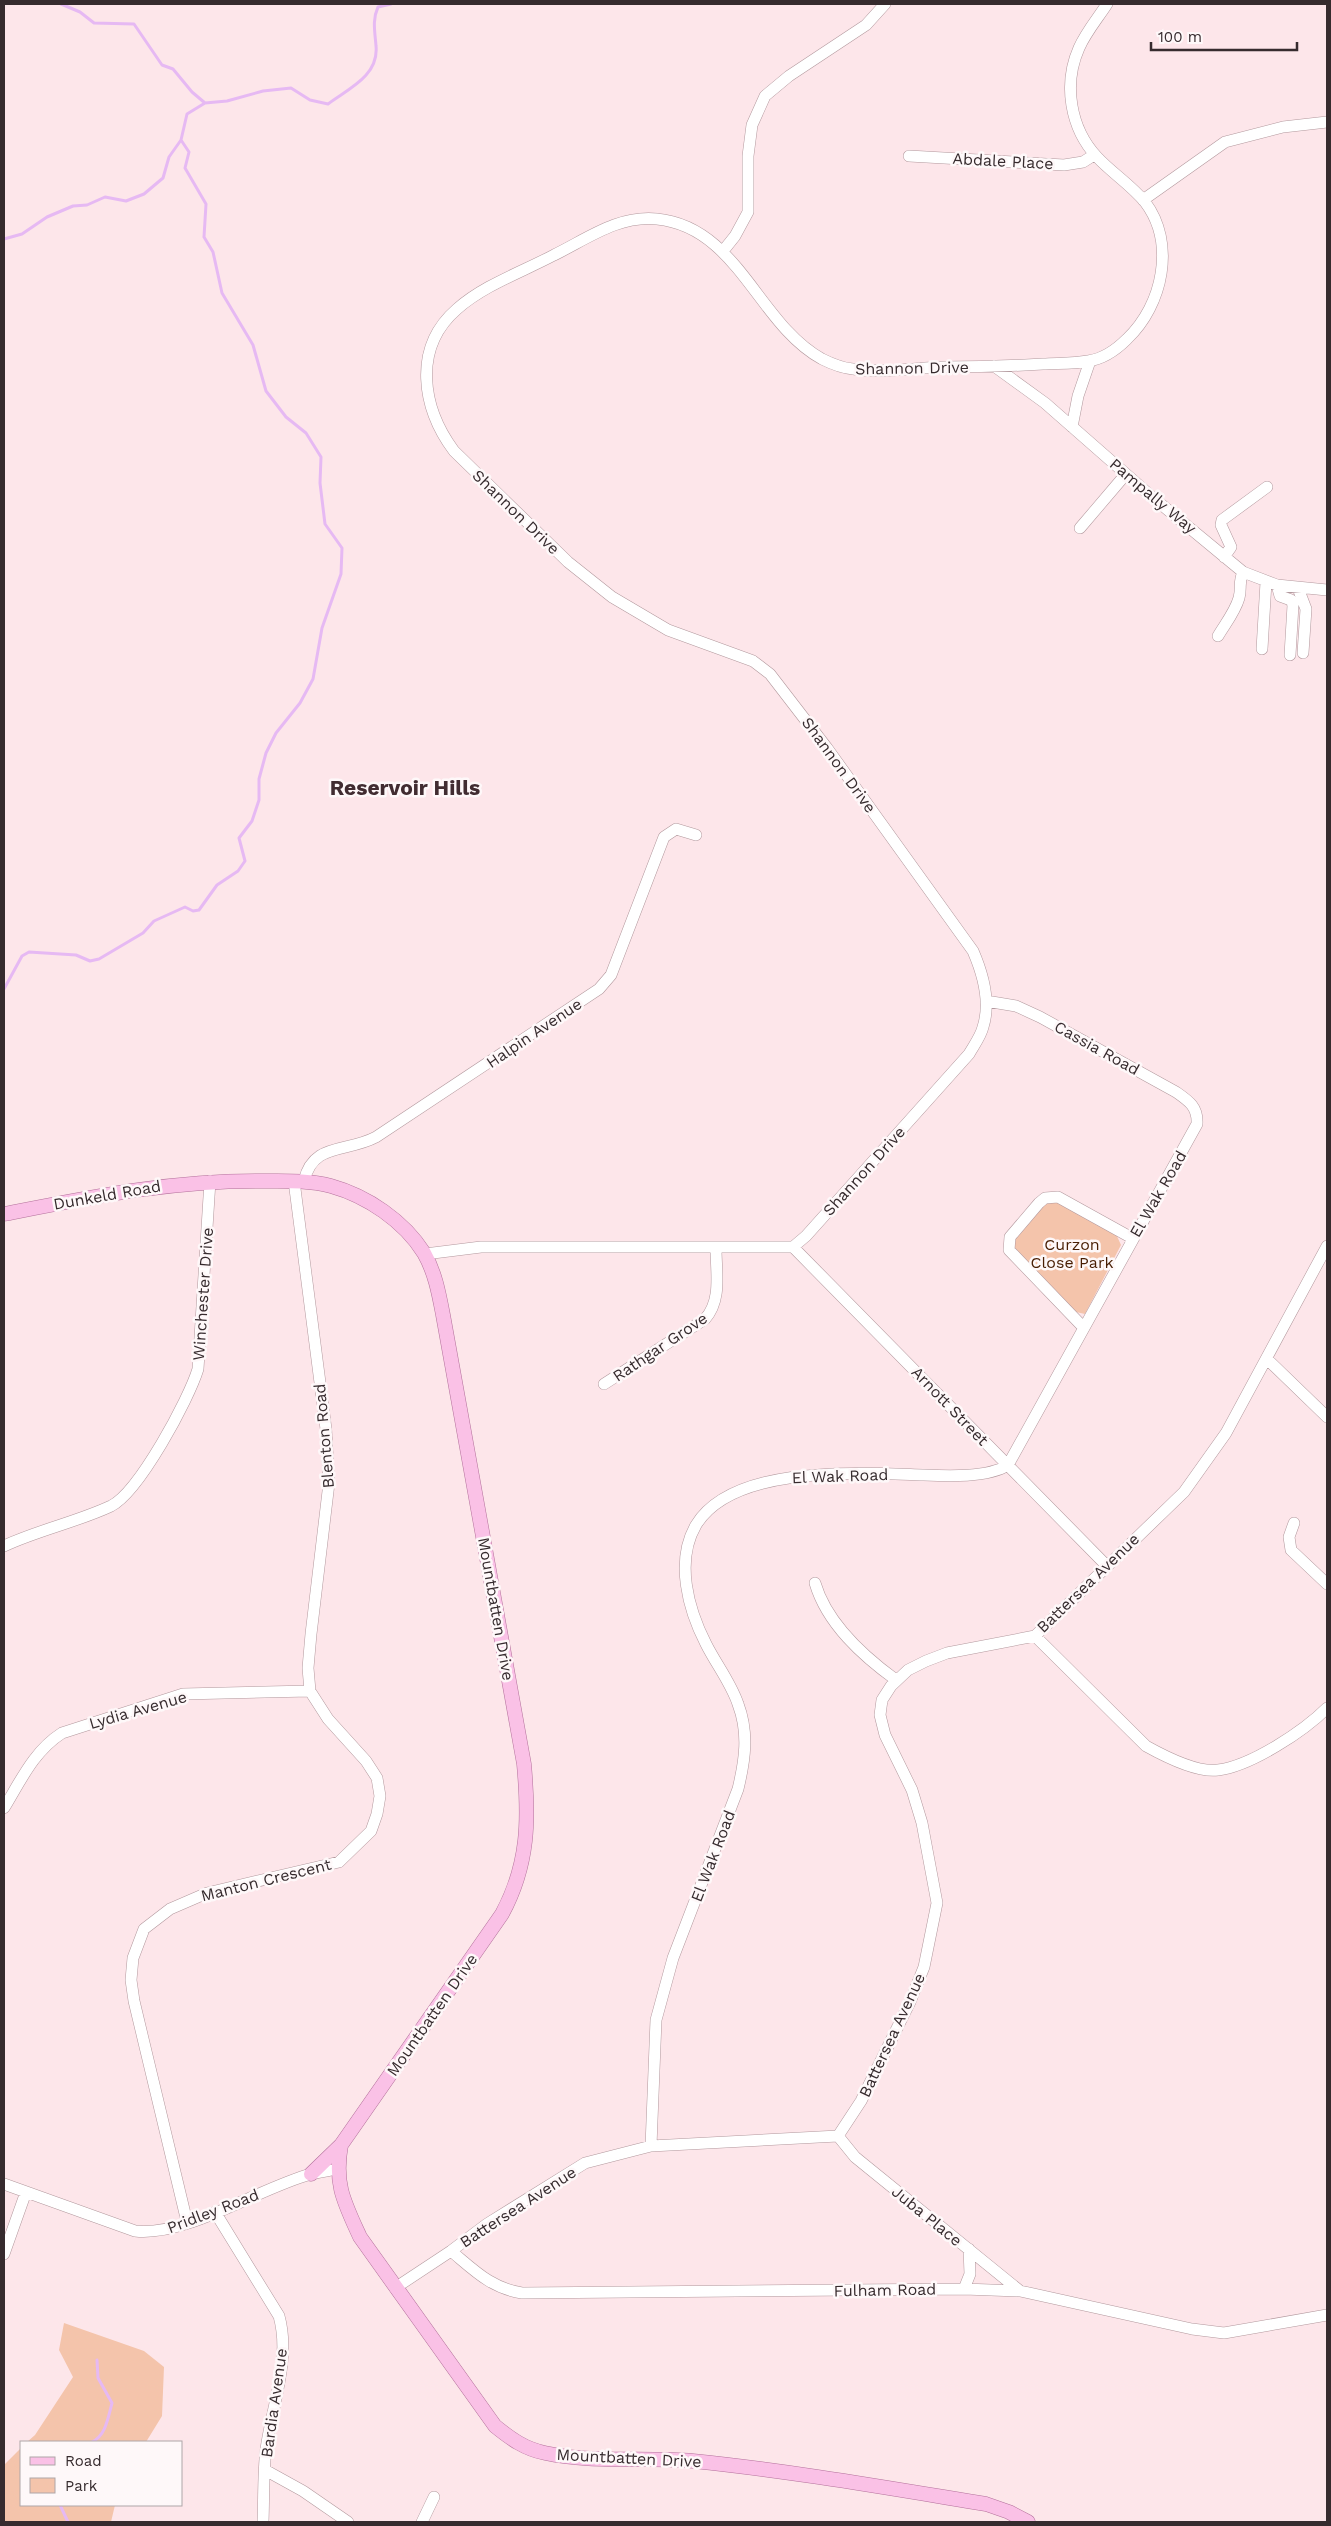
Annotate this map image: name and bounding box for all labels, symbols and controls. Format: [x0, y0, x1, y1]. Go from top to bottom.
scale bar [1151, 20, 1297, 52]
text: 100 m [1158, 28, 1202, 46]
street label: Abdale Place [952, 149, 1054, 173]
street label: Shannon Drive [855, 358, 969, 378]
street label: Pampally Way [1106, 454, 1201, 538]
street label: Shannon Drive [468, 466, 564, 558]
street label: Shannon Drive [798, 713, 880, 817]
district label: Reservoir Hills [330, 775, 480, 800]
street label: Halpin Avenue [483, 994, 585, 1072]
street label: Cassia Road [1051, 1017, 1143, 1079]
street label: Shannon Drive [819, 1122, 909, 1220]
street label: El Wak Road [1126, 1147, 1190, 1241]
street label: Dunkeld Road [52, 1176, 162, 1214]
street label: Winchester Drive [189, 1227, 217, 1361]
park label: Curzon Close Park [1030, 1235, 1114, 1272]
street label: Rathgar Grove [609, 1308, 711, 1386]
street label: Arnott Street [908, 1363, 993, 1450]
street label: Blenton Road [310, 1383, 338, 1489]
street label: El Wak Road [791, 1465, 889, 1487]
street label: Battersea Avenue [1033, 1529, 1143, 1637]
street label: Mountbatten Drive [474, 1536, 518, 1682]
street label: Lydia Avenue [87, 1687, 189, 1733]
street label: El Wak Road [687, 1807, 739, 1905]
street label: Manton Crescent [199, 1855, 333, 1905]
street label: Mountbatten Drive [383, 1950, 481, 2080]
street label: Battersea Avenue [855, 1970, 929, 2100]
street label: Battersea Avenue [456, 2162, 580, 2252]
street label: Juba Place [888, 2182, 966, 2250]
street label: Pridley Road [164, 2185, 262, 2237]
street label: Fulham Road [834, 2280, 936, 2300]
street label: Bardia Avenue [257, 2347, 291, 2459]
legend [20, 2441, 182, 2506]
street label: Mountbatten Drive [556, 2445, 702, 2471]
text: Road [65, 2452, 102, 2470]
text: Park [65, 2477, 98, 2495]

